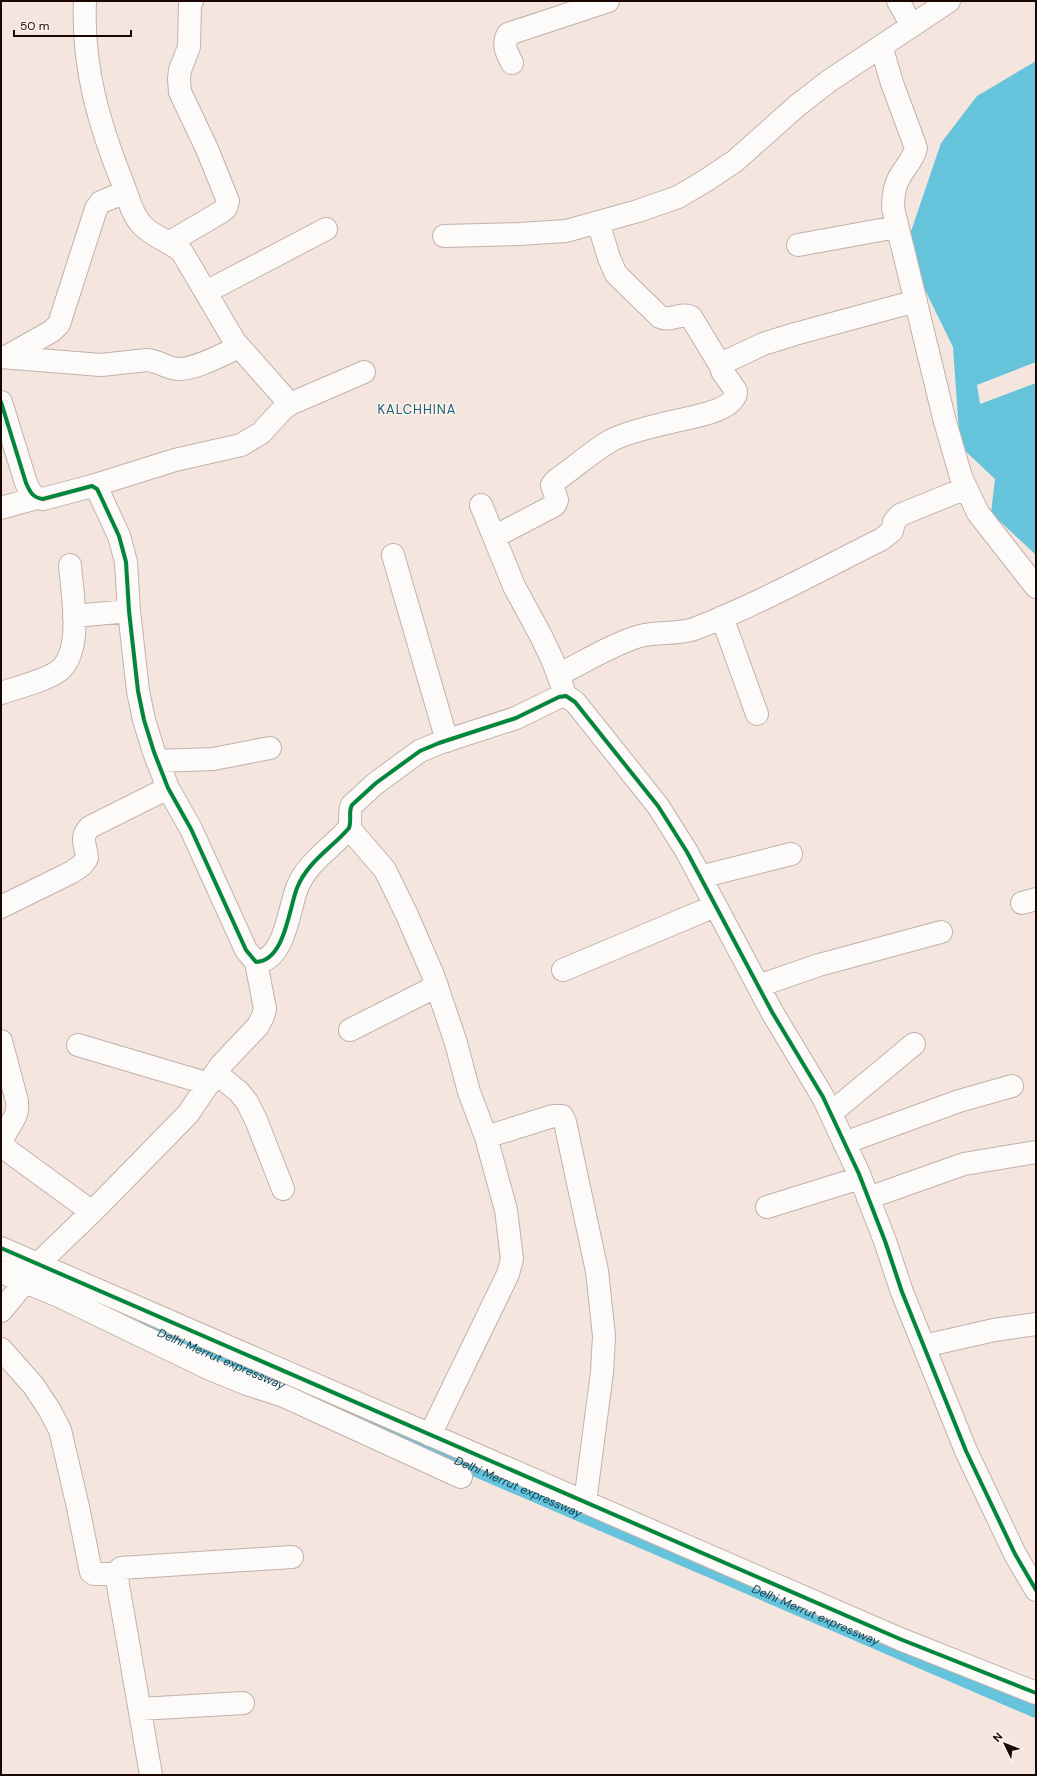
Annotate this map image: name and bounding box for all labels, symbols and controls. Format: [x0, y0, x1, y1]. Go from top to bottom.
scale bar [14, 12, 131, 38]
text: 50 m [20, 18, 49, 34]
district label: KALCHHINA [378, 401, 456, 418]
water label: Delhi Merrut expressway [155, 1325, 288, 1394]
water label: Delhi Merrut expressway [452, 1452, 585, 1522]
water label: Delhi Merrut expressway [750, 1581, 882, 1650]
north arrow [985, 1724, 1025, 1764]
text: N [990, 1729, 1006, 1745]

